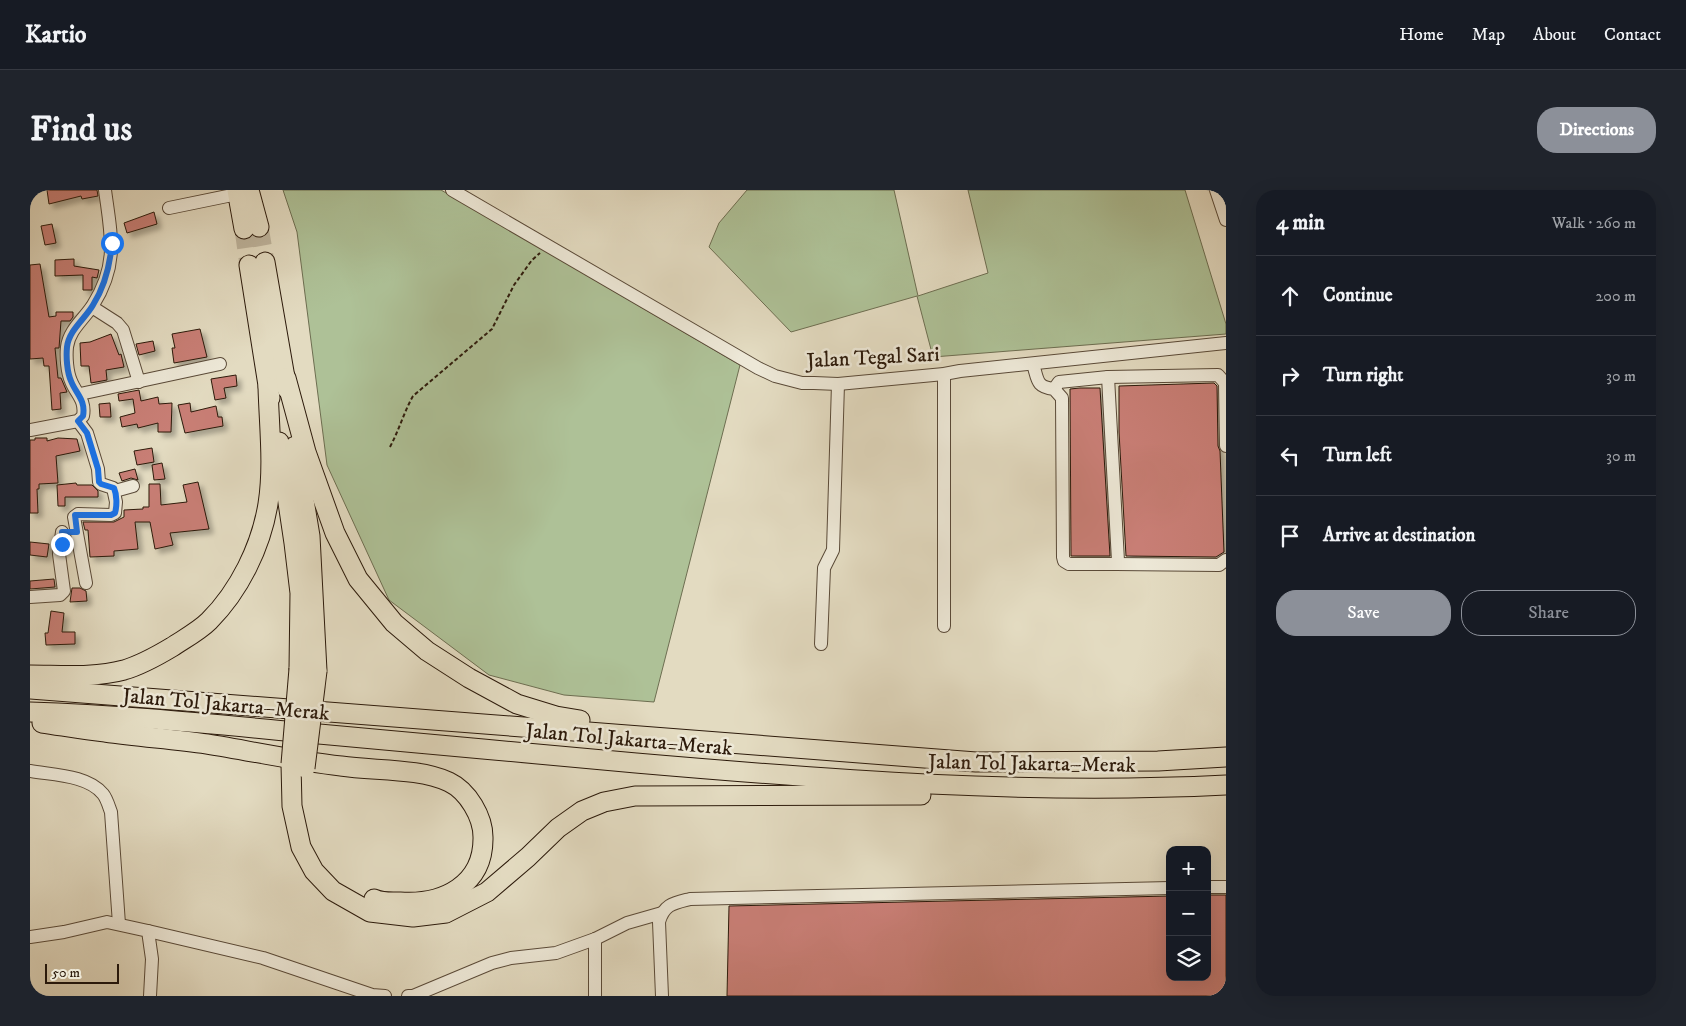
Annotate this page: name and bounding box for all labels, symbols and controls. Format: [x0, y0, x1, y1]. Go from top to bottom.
text: Kartio [25, 20, 87, 50]
text: Home [1399, 24, 1444, 46]
text: Map [1472, 24, 1505, 46]
text: About [1533, 24, 1576, 46]
text: Contact [1604, 24, 1661, 46]
button: Directions [1537, 107, 1656, 153]
text: Find us [30, 108, 132, 152]
text: 4 min [1276, 210, 1325, 236]
text: Walk · 260 m [1552, 213, 1636, 233]
route start [101, 232, 124, 255]
icon: ahead [1276, 282, 1304, 310]
text: Continue [1323, 284, 1393, 307]
text: 200 m [1595, 286, 1636, 306]
street label: Jalan Tegal Sari [804, 342, 940, 375]
icon: right [1276, 362, 1304, 390]
text: Turn right [1323, 364, 1403, 387]
text: 30 m [1606, 366, 1636, 386]
icon: left [1276, 442, 1304, 470]
text: Turn left [1323, 444, 1392, 467]
text: 30 m [1606, 446, 1636, 466]
icon: arrive [1276, 522, 1304, 550]
text: Arrive at destination [1323, 524, 1475, 547]
route end [51, 533, 74, 556]
button: Save [1276, 590, 1451, 636]
button: Share [1461, 590, 1636, 636]
street label: Jalan Tol Jakarta–Merak [119, 683, 331, 727]
street label: Jalan Tol Jakarta–Merak [522, 718, 734, 762]
street label: Jalan Tol Jakarta–Merak [926, 749, 1137, 779]
map controls [1166, 846, 1211, 981]
button: + [1166, 846, 1211, 891]
button: − [1166, 891, 1211, 936]
button: layers [1166, 936, 1211, 981]
scale bar [45, 961, 119, 984]
text: 50 m [52, 964, 80, 982]

